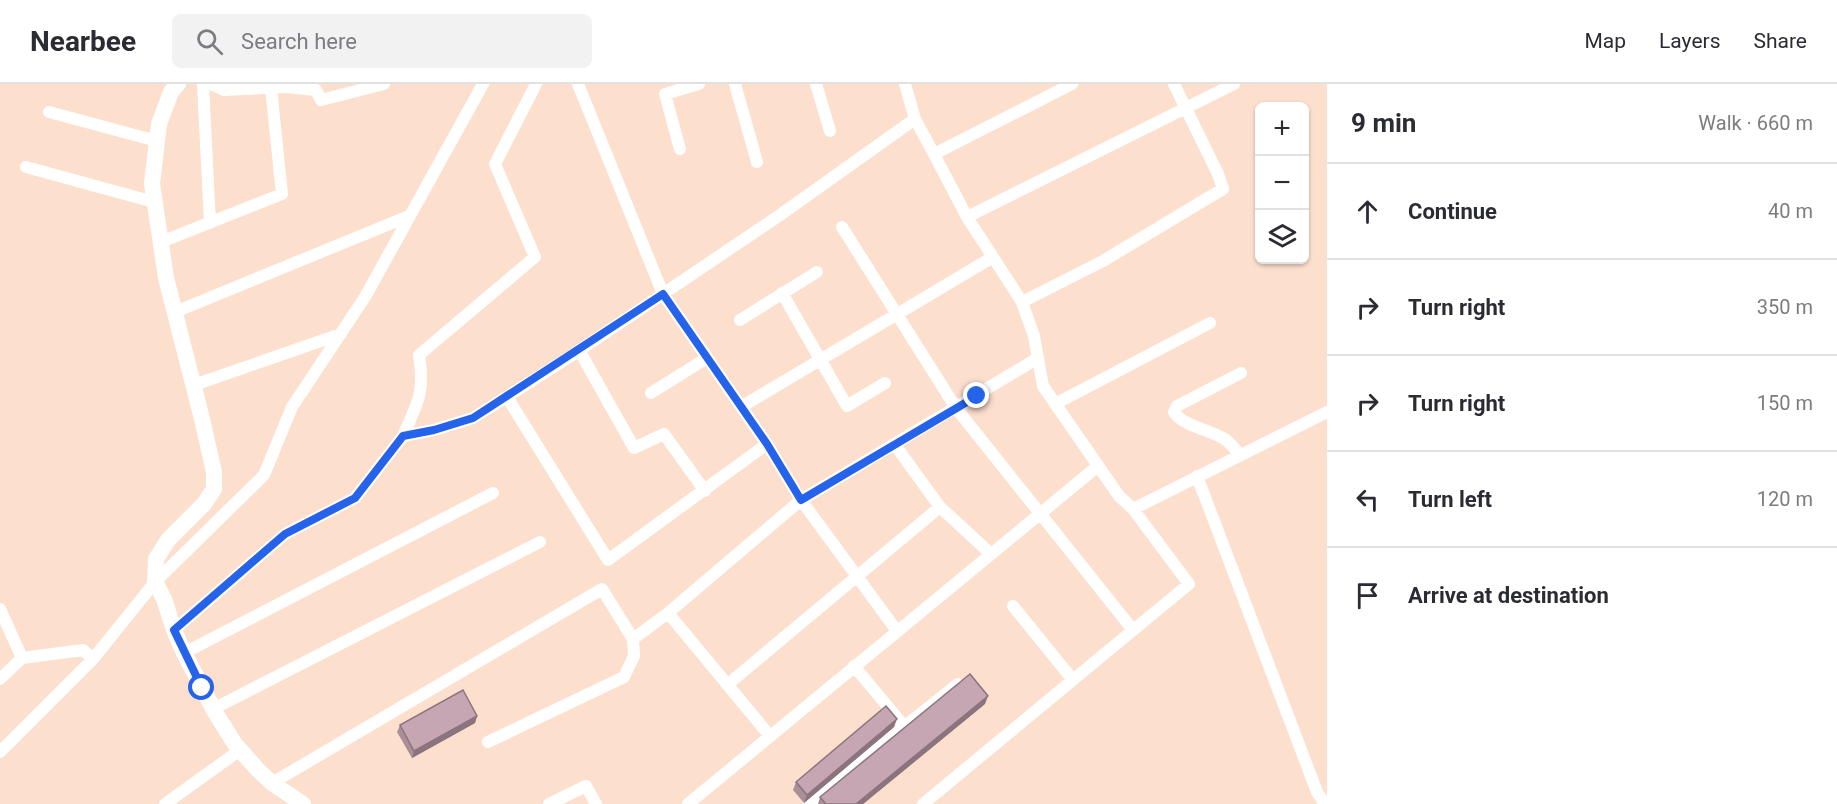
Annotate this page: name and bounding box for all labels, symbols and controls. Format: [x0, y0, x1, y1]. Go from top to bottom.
search box [172, 14, 592, 68]
text: Nearbee [30, 25, 136, 58]
icon: search [193, 25, 226, 58]
text: Search here [241, 29, 357, 54]
text: Map [1584, 29, 1626, 53]
text: Layers [1659, 29, 1720, 53]
text: Share [1753, 29, 1807, 53]
map controls [1255, 102, 1309, 264]
button: + [1255, 102, 1309, 156]
text: 9 min [1351, 108, 1416, 138]
text: Walk · 660 m [1698, 111, 1813, 135]
button: − [1255, 156, 1309, 210]
icon: ahead [1351, 195, 1384, 228]
text: Continue [1408, 199, 1497, 224]
text: 40 m [1768, 199, 1813, 223]
button: layers [1255, 210, 1309, 264]
icon: right [1351, 291, 1384, 324]
text: Turn right [1408, 295, 1505, 320]
text: 350 m [1757, 295, 1813, 319]
route end [963, 382, 989, 408]
icon: right [1351, 387, 1384, 420]
text: Turn right [1408, 391, 1505, 416]
text: 150 m [1757, 391, 1813, 415]
icon: left [1351, 483, 1384, 516]
text: Turn left [1408, 487, 1492, 512]
text: 120 m [1757, 487, 1813, 511]
icon: arrive [1351, 579, 1384, 612]
text: Arrive at destination [1408, 583, 1609, 608]
route start [188, 674, 214, 700]

